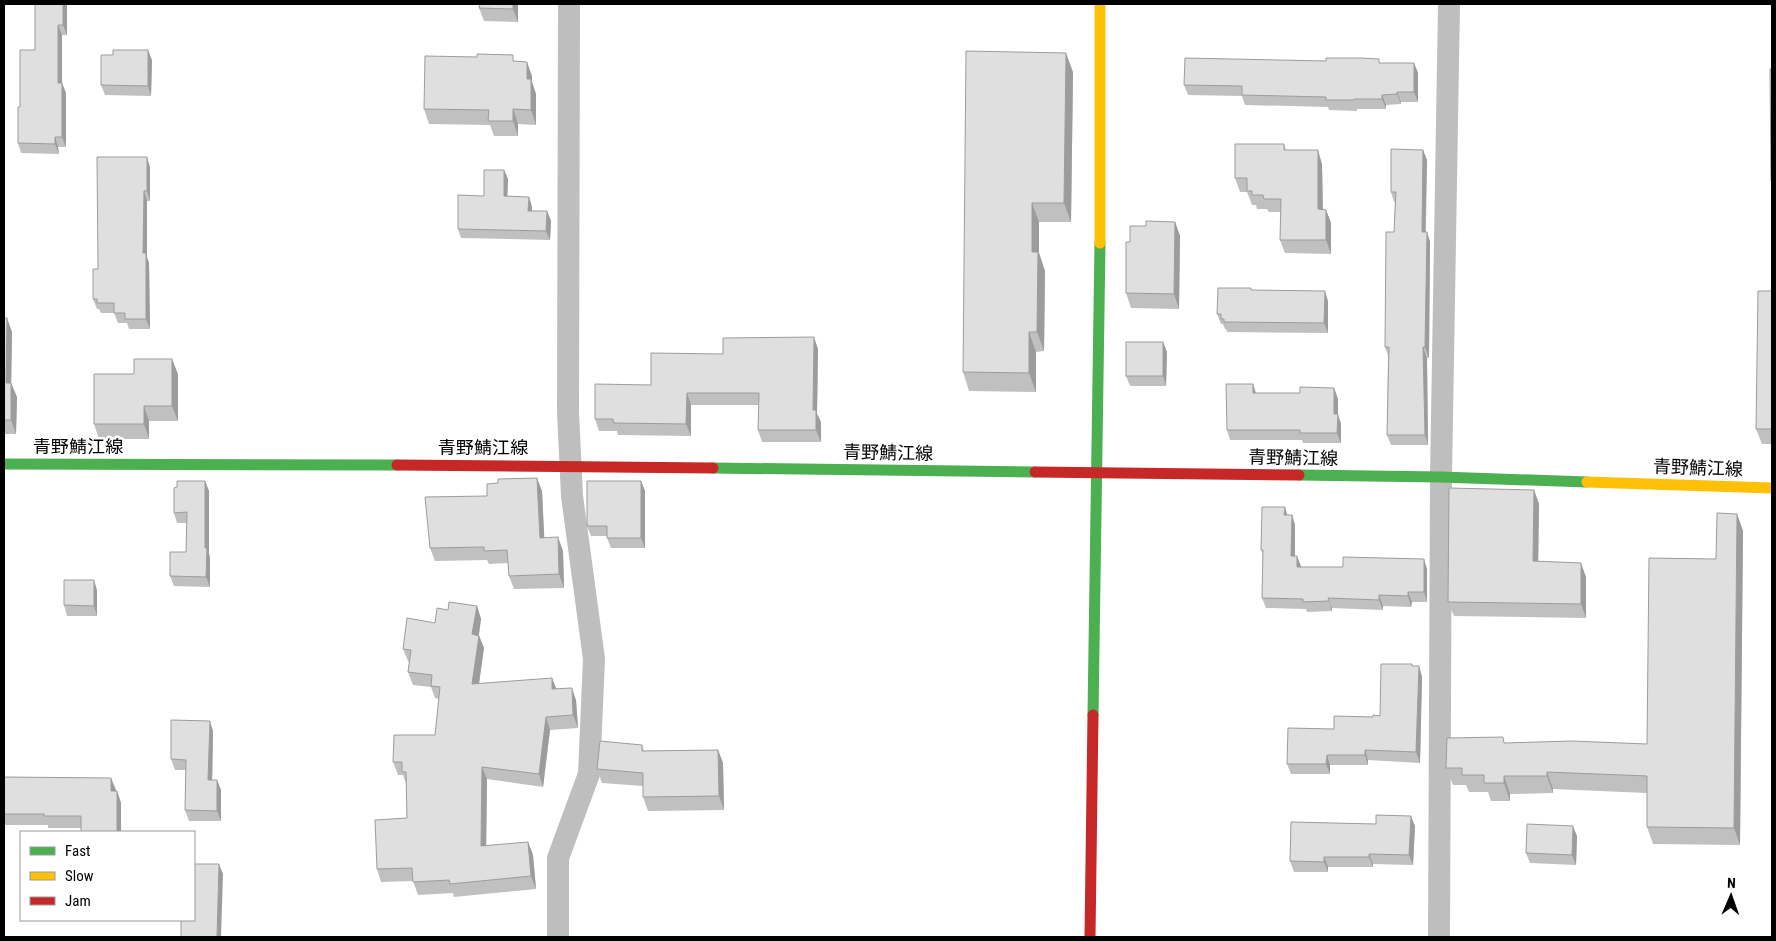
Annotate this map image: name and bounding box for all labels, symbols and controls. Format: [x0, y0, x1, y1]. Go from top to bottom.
street label: 青野鯖江線 [33, 436, 123, 457]
street label: 青野鯖江線 [438, 437, 528, 458]
street label: 青野鯖江線 [843, 441, 933, 464]
street label: 青野鯖江線 [1248, 446, 1338, 469]
street label: 青野鯖江線 [1653, 455, 1743, 480]
legend [20, 831, 195, 921]
text: Fast [65, 842, 90, 860]
text: Slow [65, 867, 94, 885]
north arrow [1706, 871, 1756, 921]
text: N [1727, 875, 1736, 891]
text: Jam [65, 892, 91, 910]

